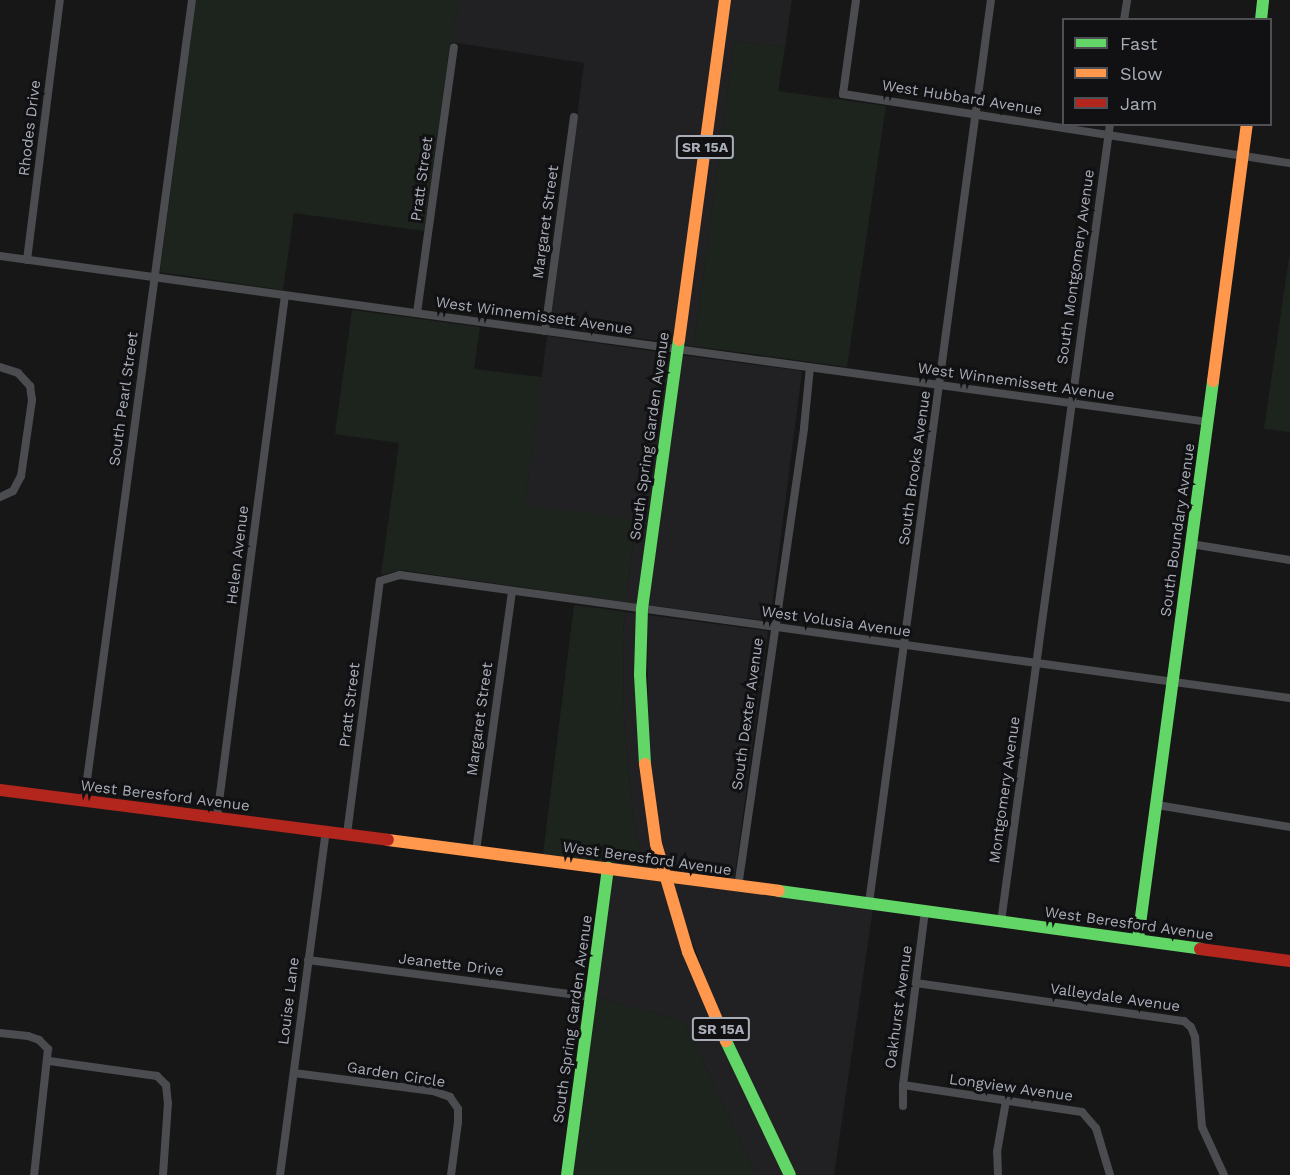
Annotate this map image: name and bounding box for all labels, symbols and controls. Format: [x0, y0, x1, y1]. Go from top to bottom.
legend [1062, 18, 1272, 126]
text: Fast [1120, 33, 1157, 54]
text: Slow [1120, 63, 1163, 84]
street label: West Hubbard Avenue [880, 76, 1044, 120]
street label: Rhodes Drive [15, 79, 45, 177]
text: Jam [1120, 93, 1157, 114]
street label: Pratt Street [407, 136, 437, 222]
road number: SR 15A [675, 136, 735, 158]
street label: Margaret Street [529, 164, 563, 280]
street label: South Montgomery Avenue [1053, 168, 1099, 366]
street label: West Winnemissett Avenue [434, 293, 634, 339]
street label: South Spring Garden Avenue [626, 330, 674, 542]
street label: South Pearl Street [106, 331, 142, 467]
street label: West Winnemissett Avenue [916, 359, 1116, 405]
street label: South Brooks Avenue [895, 389, 935, 547]
street label: South Boundary Avenue [1157, 442, 1199, 618]
street label: Helen Avenue [223, 504, 253, 606]
street label: West Volusia Avenue [759, 602, 913, 642]
street label: South Dexter Avenue [728, 636, 768, 792]
street label: Margaret Street [463, 661, 497, 777]
street label: Pratt Street [336, 662, 364, 748]
street label: Montgomery Avenue [986, 715, 1024, 865]
street label: West Beresford Avenue [79, 777, 251, 815]
street label: West Beresford Avenue [561, 838, 733, 880]
street label: West Beresford Avenue [1043, 903, 1215, 945]
street label: South Spring Garden Avenue [549, 913, 597, 1125]
street label: Oakhurst Avenue [881, 944, 917, 1070]
street label: Jeanette Drive [397, 950, 505, 980]
street label: Louise Lane [275, 956, 303, 1046]
street label: Valleydale Avenue [1048, 980, 1182, 1016]
road number: SR 15A [691, 1018, 751, 1040]
street label: Garden Circle [345, 1058, 447, 1092]
street label: Longview Avenue [947, 1070, 1075, 1106]

